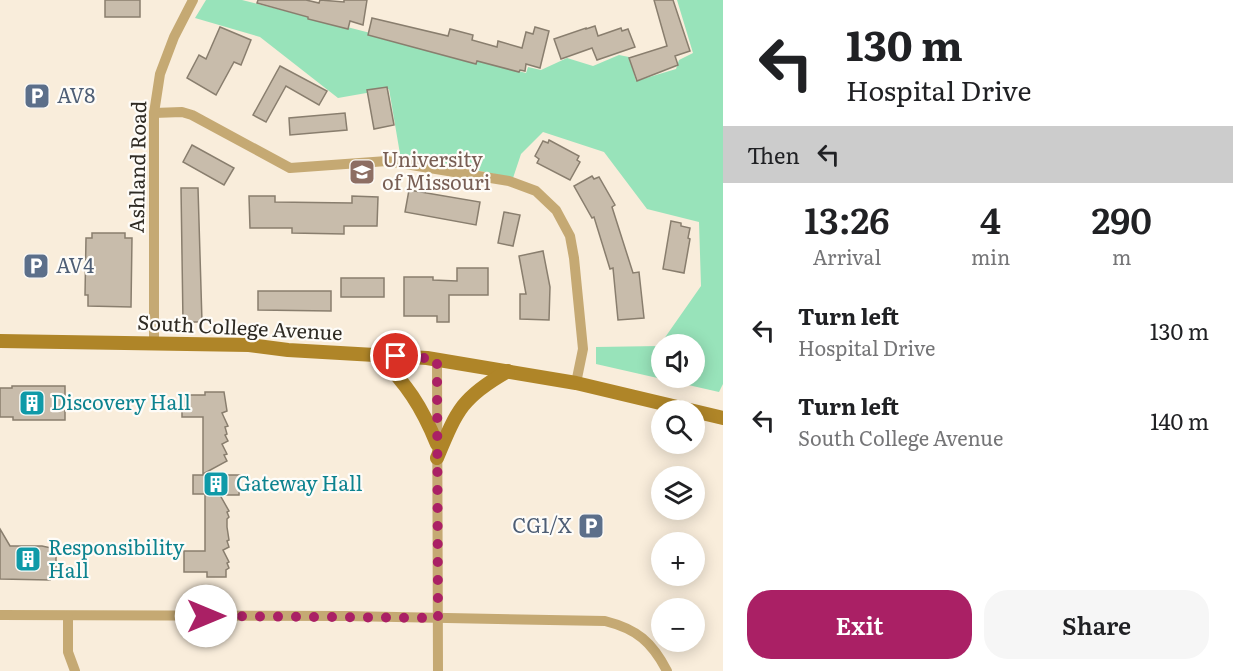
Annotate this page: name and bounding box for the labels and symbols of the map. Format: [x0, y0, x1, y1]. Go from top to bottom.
place label: AV8 [57, 79, 95, 109]
parking icon: AV8 [22, 81, 52, 111]
street label: Ashland Road [120, 101, 152, 233]
place label: University of Missouri [382, 143, 491, 196]
school or university icon: University of Missouri [347, 157, 377, 187]
place label: AV4 [56, 249, 94, 279]
parking icon: AV4 [21, 251, 51, 281]
street label: South College Avenue [137, 306, 343, 346]
pin [370, 330, 421, 381]
place label: Discovery Hall [51, 386, 191, 416]
building icon: Discovery Hall [17, 388, 47, 418]
place label: Gateway Hall [236, 467, 363, 497]
building icon: Gateway Hall [201, 469, 231, 499]
place label: CG1/X [512, 509, 572, 539]
parking icon: CG1/X [576, 511, 606, 541]
place label: Responsibility Hall [48, 531, 185, 584]
building icon: Responsibility Hall [13, 544, 43, 574]
position arrow [174, 584, 238, 648]

